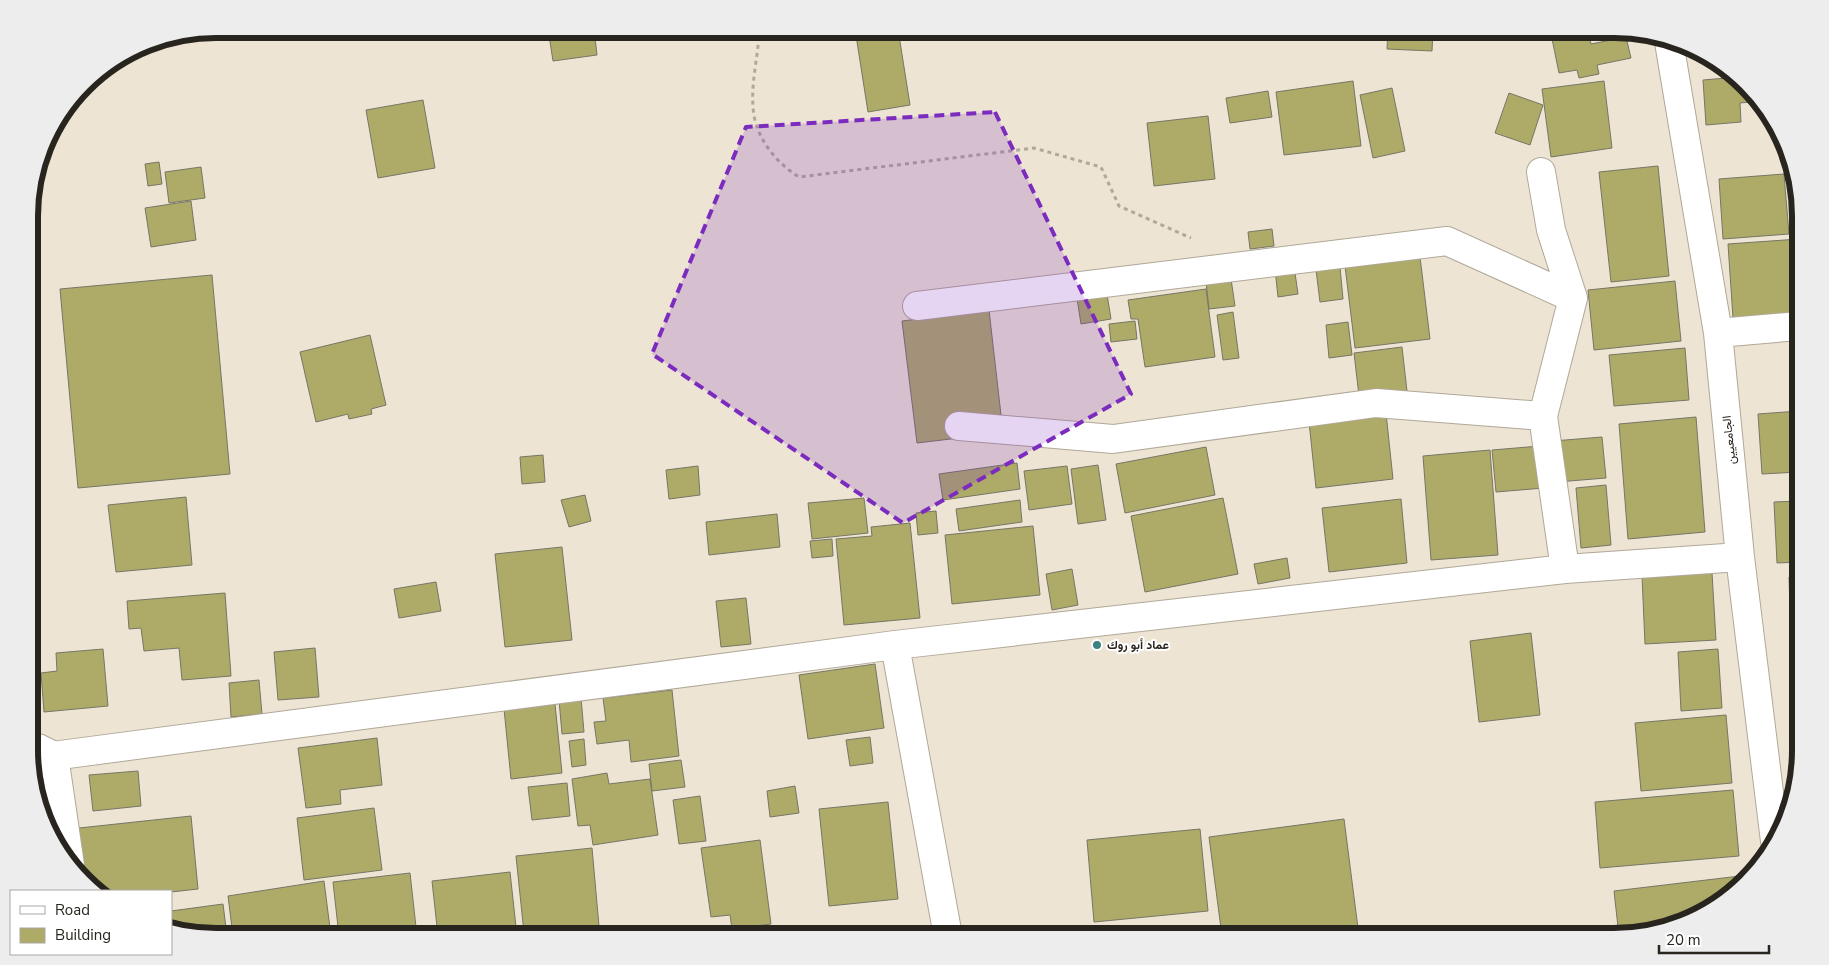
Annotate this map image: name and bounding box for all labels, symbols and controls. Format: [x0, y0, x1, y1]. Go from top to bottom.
street label: الجامعيين [1718, 415, 1740, 465]
place label: عماد أبو روك [1107, 637, 1169, 653]
marker: عماد أبو روك [1091, 639, 1103, 651]
legend [10, 890, 172, 955]
text: Road [55, 900, 90, 920]
scale bar [1659, 922, 1769, 954]
text: Building [55, 925, 111, 945]
text: 20 m [1666, 930, 1701, 950]

